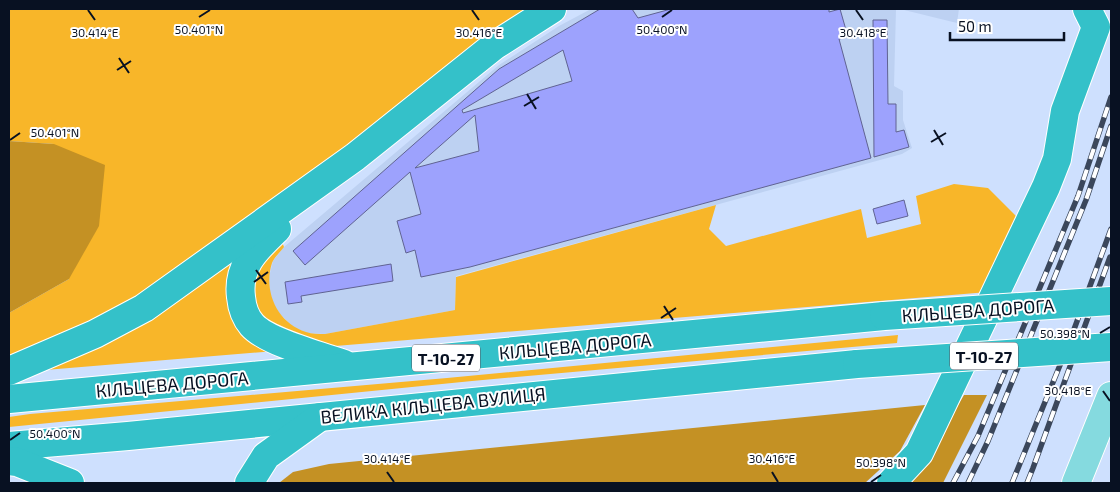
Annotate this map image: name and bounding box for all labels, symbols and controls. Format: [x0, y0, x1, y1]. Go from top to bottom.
scale bar [950, 10, 1064, 42]
text: 50 m [958, 17, 992, 35]
text: 50.401°N [175, 22, 223, 36]
text: 50.400°N [637, 22, 687, 36]
text: 30.414°E [71, 25, 119, 39]
text: 30.416°E [456, 25, 503, 39]
text: 30.418°E [839, 25, 887, 39]
text: 50.401°N [31, 125, 79, 139]
street label: КІЛЬЦЕВА ДОРОГА [901, 294, 1056, 326]
text: 50.398°N [1040, 326, 1090, 340]
street label: КІЛЬЦЕВА ДОРОГА [498, 328, 653, 364]
road number: Т-10-27 [950, 342, 1018, 370]
road number: Т-10-27 [412, 344, 480, 372]
street label: КІЛЬЦЕВА ДОРОГА [95, 366, 250, 402]
street label: ВЕЛИКА КІЛЬЦЕВА ВУЛИЦЯ [319, 382, 547, 428]
text: 30.418°E [1044, 383, 1092, 397]
text: 50.400°N [30, 426, 80, 440]
text: 30.414°E [363, 451, 411, 465]
text: 30.416°E [749, 451, 796, 465]
text: 50.398°N [856, 455, 906, 469]

